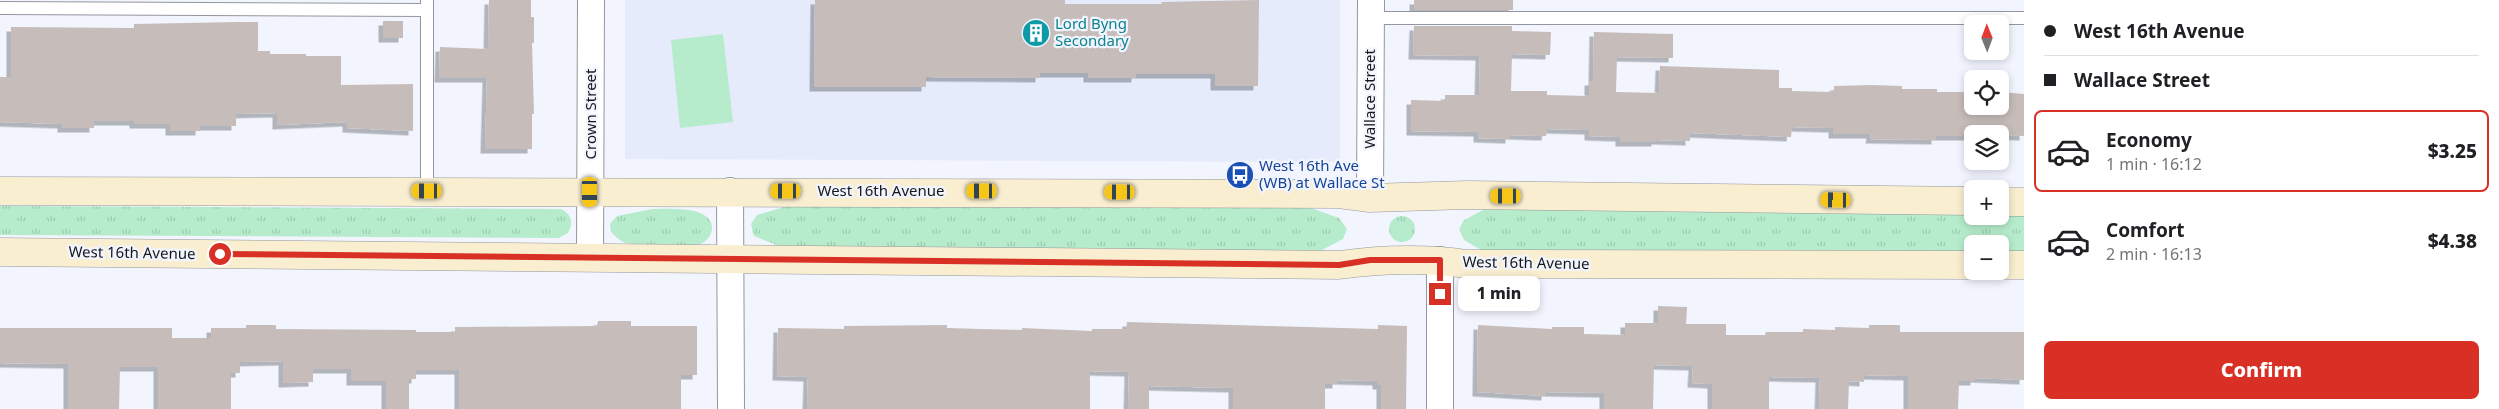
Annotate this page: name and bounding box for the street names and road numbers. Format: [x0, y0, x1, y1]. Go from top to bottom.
street label: Wallace Street [1359, 49, 1379, 149]
street label: Crown Street [580, 68, 600, 160]
street label: West 16th Avenue [817, 180, 945, 200]
street label: West 16th Avenue [68, 241, 196, 263]
street label: West 16th Avenue [1462, 251, 1590, 273]

